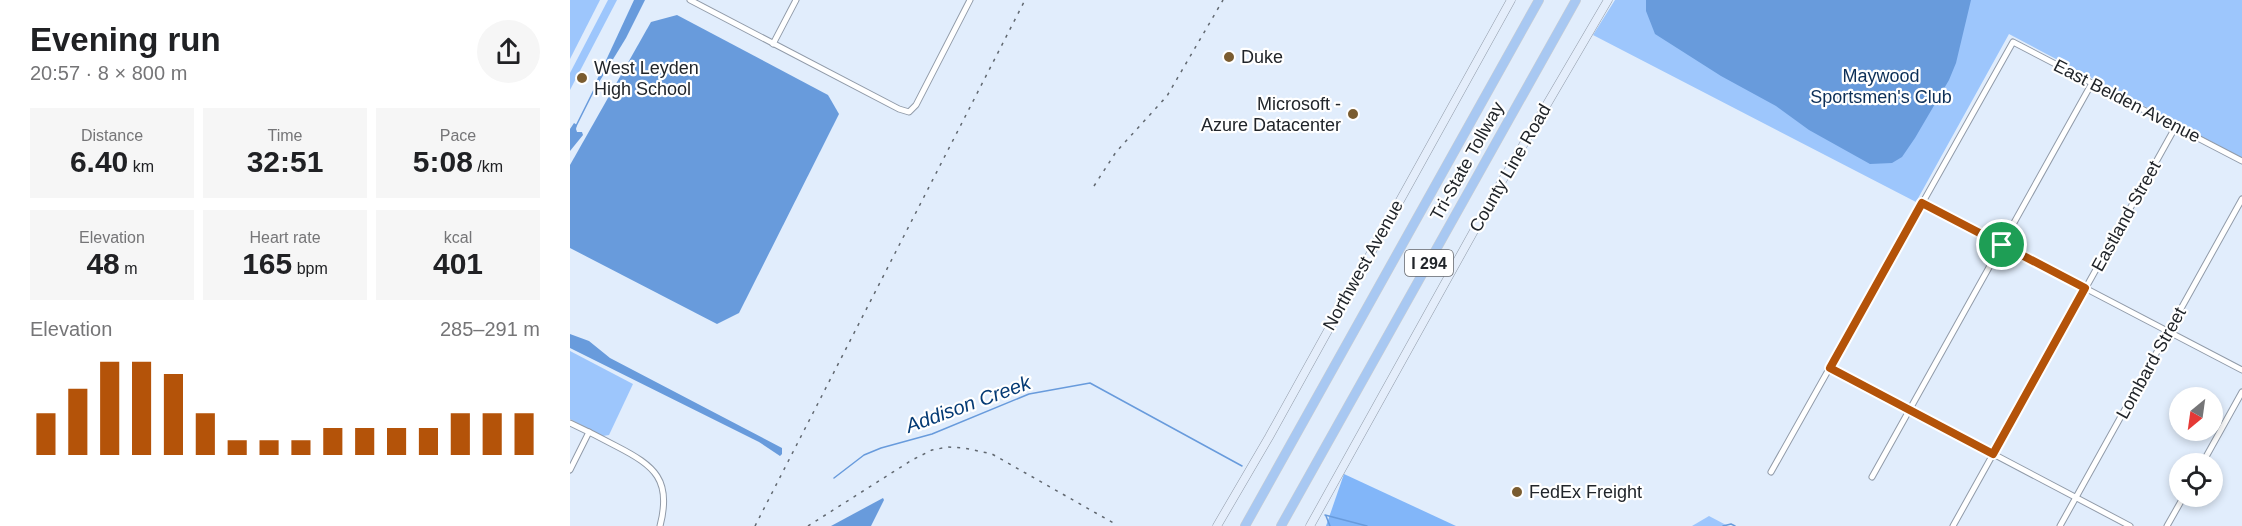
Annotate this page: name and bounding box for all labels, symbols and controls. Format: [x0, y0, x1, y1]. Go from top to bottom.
button: share [477, 20, 540, 83]
text: Evening run [30, 21, 221, 58]
place label: Duke [1241, 47, 1283, 67]
marker: Duke [1222, 50, 1236, 64]
street label: East Belden Avenue [2050, 55, 2204, 147]
place label: West Leyden High School [594, 58, 699, 99]
text: 20:57 · 8 × 800 m [30, 62, 187, 84]
park label: Maywood Sportsmen's Club [1810, 66, 1952, 107]
marker: West Leyden High School [575, 71, 589, 85]
place label: Microsoft - Azure Datacenter [1201, 94, 1341, 135]
street label: Tri-State Tollway [1426, 98, 1508, 224]
street label: County Line Road [1465, 101, 1555, 235]
marker: Microsoft - Azure Datacenter [1346, 107, 1360, 121]
text: Distance [81, 127, 143, 144]
text: Time [268, 127, 302, 144]
text: Pace [440, 127, 476, 144]
text: 6.40 [70, 145, 128, 178]
text: 32:51 [247, 145, 323, 178]
text: 5:08 [413, 145, 473, 178]
street label: Eastland Street [2087, 157, 2165, 275]
text: km [128, 158, 154, 175]
text: /km [473, 158, 503, 175]
street label: Northwest Avenue [1319, 196, 1407, 334]
pin [1976, 219, 2027, 270]
icon: arrive [1985, 228, 2018, 261]
text: Elevation [79, 229, 145, 246]
text: Heart rate [249, 229, 321, 246]
text: kcal [444, 229, 472, 246]
text: 48 [86, 247, 120, 280]
text: 165 [242, 247, 292, 280]
text: 401 [433, 247, 483, 280]
road number: I 294 [1405, 250, 1453, 276]
text: m [120, 260, 138, 277]
text: bpm [292, 260, 328, 277]
street label: Lombard Street [2112, 304, 2190, 422]
text: Elevation [30, 318, 112, 340]
text: 285–291 m [440, 318, 540, 340]
water label: Addison Creek [902, 371, 1034, 437]
north arrow [2169, 387, 2223, 441]
map controls [2169, 387, 2223, 507]
button: locate [2169, 453, 2223, 507]
place label: FedEx Freight [1529, 482, 1642, 502]
marker: FedEx Freight [1510, 485, 1524, 499]

